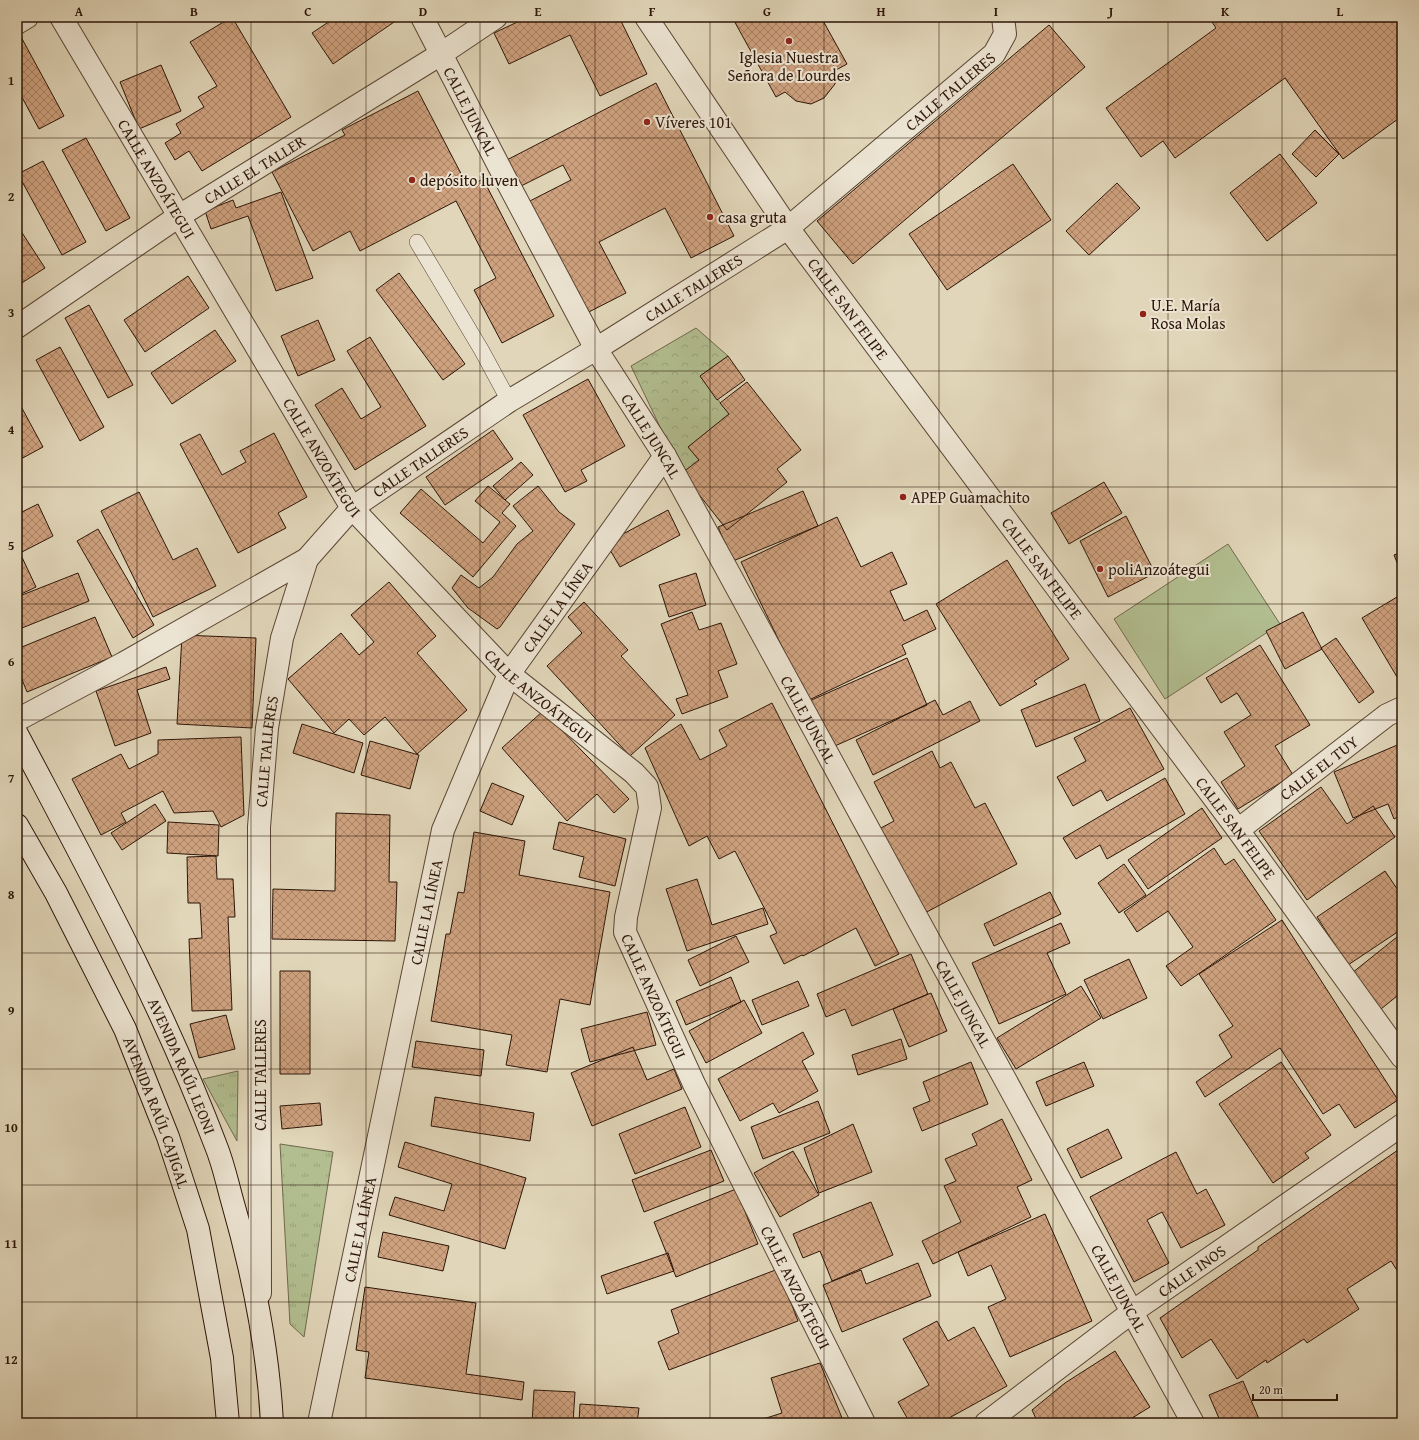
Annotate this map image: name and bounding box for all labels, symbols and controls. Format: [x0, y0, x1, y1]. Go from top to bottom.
text: A [75, 2, 84, 21]
text: B [190, 2, 198, 21]
text: C [304, 2, 312, 21]
text: D [419, 2, 427, 21]
text: E [535, 2, 542, 21]
text: F [649, 2, 656, 21]
text: G [763, 2, 771, 21]
text: H [876, 2, 886, 21]
text: I [994, 2, 998, 21]
text: J [1107, 2, 1114, 21]
text: K [1221, 2, 1230, 21]
text: L [1337, 2, 1344, 21]
marker: Iglesia Nuestra Señora de Lourdes [784, 36, 794, 46]
place label: Iglesia Nuestra Señora de Lourdes [727, 45, 851, 87]
street label: CALLE TALLERES [900, 46, 1001, 136]
street label: CALLE JUNCAL [438, 63, 504, 160]
text: 1 [8, 71, 14, 90]
place label: Víveres 101 [655, 110, 732, 134]
street label: CALLE ANZOÁTEGUI [112, 114, 202, 243]
marker: Víveres 101 [642, 117, 652, 127]
street label: CALLE EL TALLER [199, 128, 310, 210]
place label: depósito luven [420, 168, 518, 192]
marker: depósito luven [407, 175, 417, 185]
text: 2 [8, 187, 15, 206]
place label: casa gruta [718, 205, 787, 229]
marker: casa gruta [705, 212, 715, 222]
street label: CALLE TALLERES [640, 248, 747, 328]
street label: CALLE SAN FELIPE [802, 253, 894, 365]
place label: U.E. María Rosa Molas [1151, 293, 1226, 335]
text: 3 [8, 303, 14, 322]
marker: U.E. María Rosa Molas [1138, 309, 1148, 319]
street label: CALLE JUNCAL [616, 388, 687, 483]
street label: CALLE ANZOÁTEGUI [277, 393, 367, 523]
text: 4 [8, 420, 15, 439]
street label: CALLE TALLERES [367, 420, 473, 503]
place label: APEP Guamachito [911, 485, 1030, 509]
marker: APEP Guamachito [898, 492, 908, 502]
street label: CALLE SAN FELIPE [996, 512, 1088, 624]
text: 5 [8, 536, 15, 555]
street label: CALLE LA LÍNEA [516, 556, 598, 657]
place label: poliAnzoátegui [1108, 557, 1210, 581]
marker: poliAnzoátegui [1095, 564, 1105, 574]
street label: CALLE ANZOÁTEGUI [479, 643, 598, 748]
text: 6 [8, 652, 15, 671]
street label: CALLE JUNCAL [775, 671, 842, 768]
street label: CALLE TALLERES [249, 694, 284, 808]
street label: CALLE EL TUY [1274, 729, 1363, 806]
text: 7 [8, 769, 15, 788]
street label: CALLE SAN FELIPE [1190, 772, 1282, 884]
street label: CALLE LA LÍNEA [403, 857, 449, 967]
text: 8 [8, 885, 15, 904]
street label: CALLE ANZOÁTEGUI [615, 930, 693, 1063]
street label: CALLE JUNCAL [930, 955, 998, 1052]
street label: AVENIDA RAÚL LEONI [142, 994, 222, 1138]
text: 9 [8, 1001, 15, 1020]
street label: CALLE TALLERES [248, 1019, 272, 1131]
street label: AVENIDA RAÚL CAJIGAL [117, 1033, 196, 1191]
text: 10 [4, 1118, 18, 1137]
street label: CALLE LA LÍNEA [337, 1174, 382, 1284]
street label: CALLE ANZOÁTEGUI [755, 1221, 837, 1353]
text: 11 [4, 1234, 18, 1253]
street label: CALLE INOS [1153, 1238, 1231, 1303]
street label: CALLE JUNCAL [1085, 1240, 1153, 1337]
text: 12 [4, 1350, 18, 1369]
scale bar [1253, 1376, 1337, 1402]
text: 20 m [1259, 1381, 1283, 1398]

